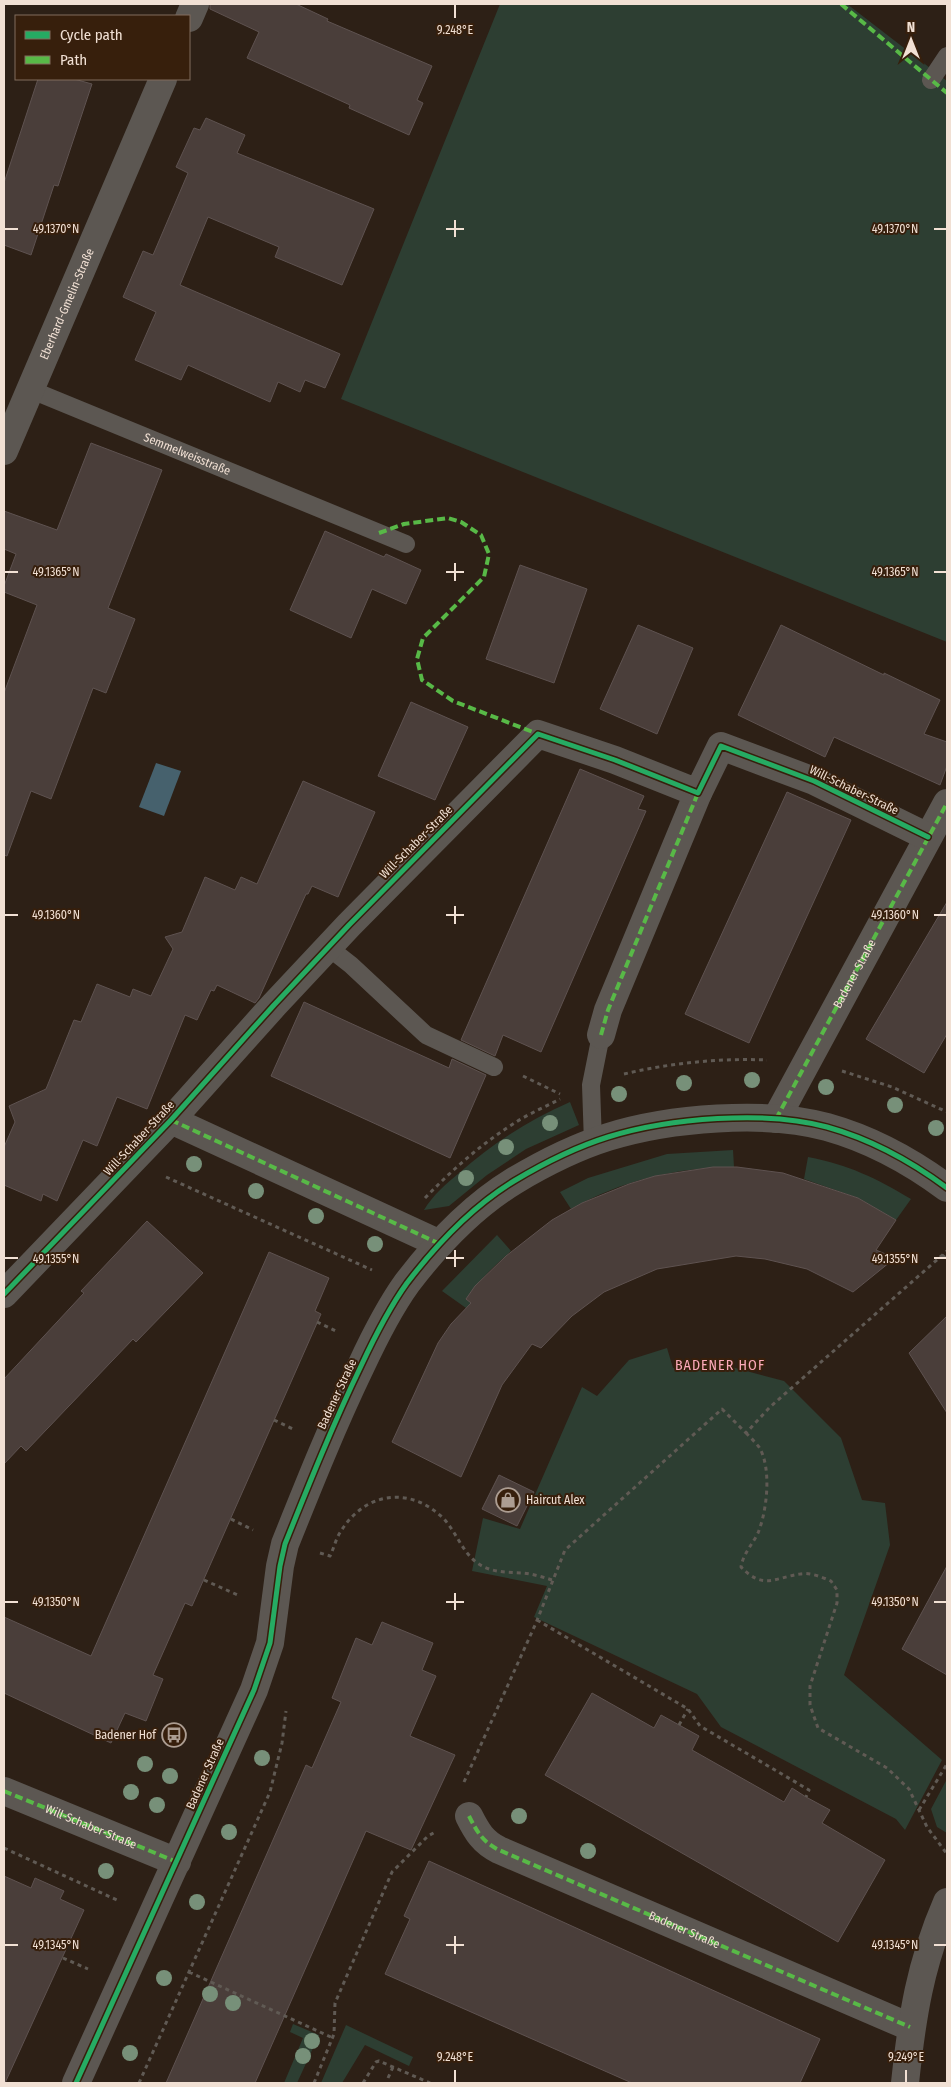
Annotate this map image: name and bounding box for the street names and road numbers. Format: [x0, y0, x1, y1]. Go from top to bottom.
street label: Eberhard-Gmelin-Straße [37, 246, 97, 362]
street label: Semmelweisstraße [142, 430, 233, 478]
street label: Will-Schaber-Straße [807, 762, 901, 818]
street label: Will-Schaber-Straße [377, 803, 455, 881]
street label: Badener Straße [830, 937, 879, 1011]
street label: Will-Schaber-Straße [101, 1098, 177, 1178]
street label: Badener Straße [315, 1357, 359, 1431]
street label: Badener Straße [183, 1736, 227, 1812]
street label: Will-Schaber-Straße [43, 1802, 139, 1852]
street label: Badener Straße [647, 1908, 722, 1951]

